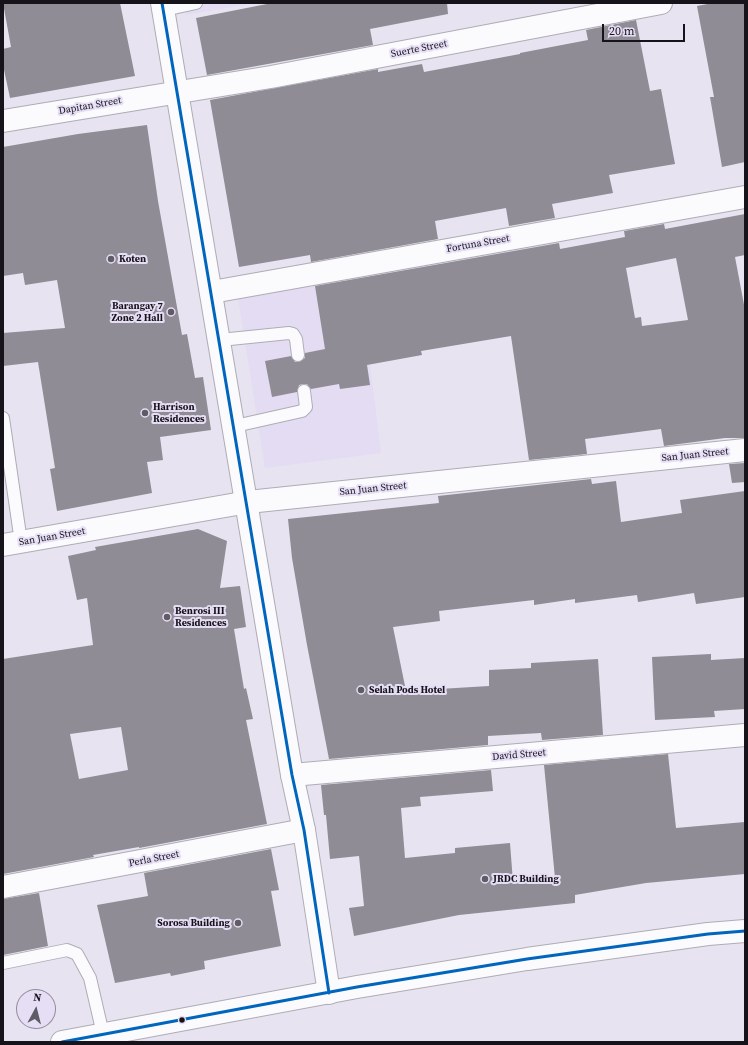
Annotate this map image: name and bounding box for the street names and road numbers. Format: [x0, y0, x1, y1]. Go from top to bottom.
street label: Suerte Street [390, 38, 448, 60]
street label: Dapitan Street [58, 95, 122, 117]
street label: Fortuna Street [446, 233, 510, 255]
street label: San Juan Street [661, 446, 729, 464]
street label: San Juan Street [339, 480, 407, 498]
street label: San Juan Street [18, 525, 86, 549]
street label: David Street [492, 747, 546, 763]
street label: Perla Street [128, 848, 180, 870]

